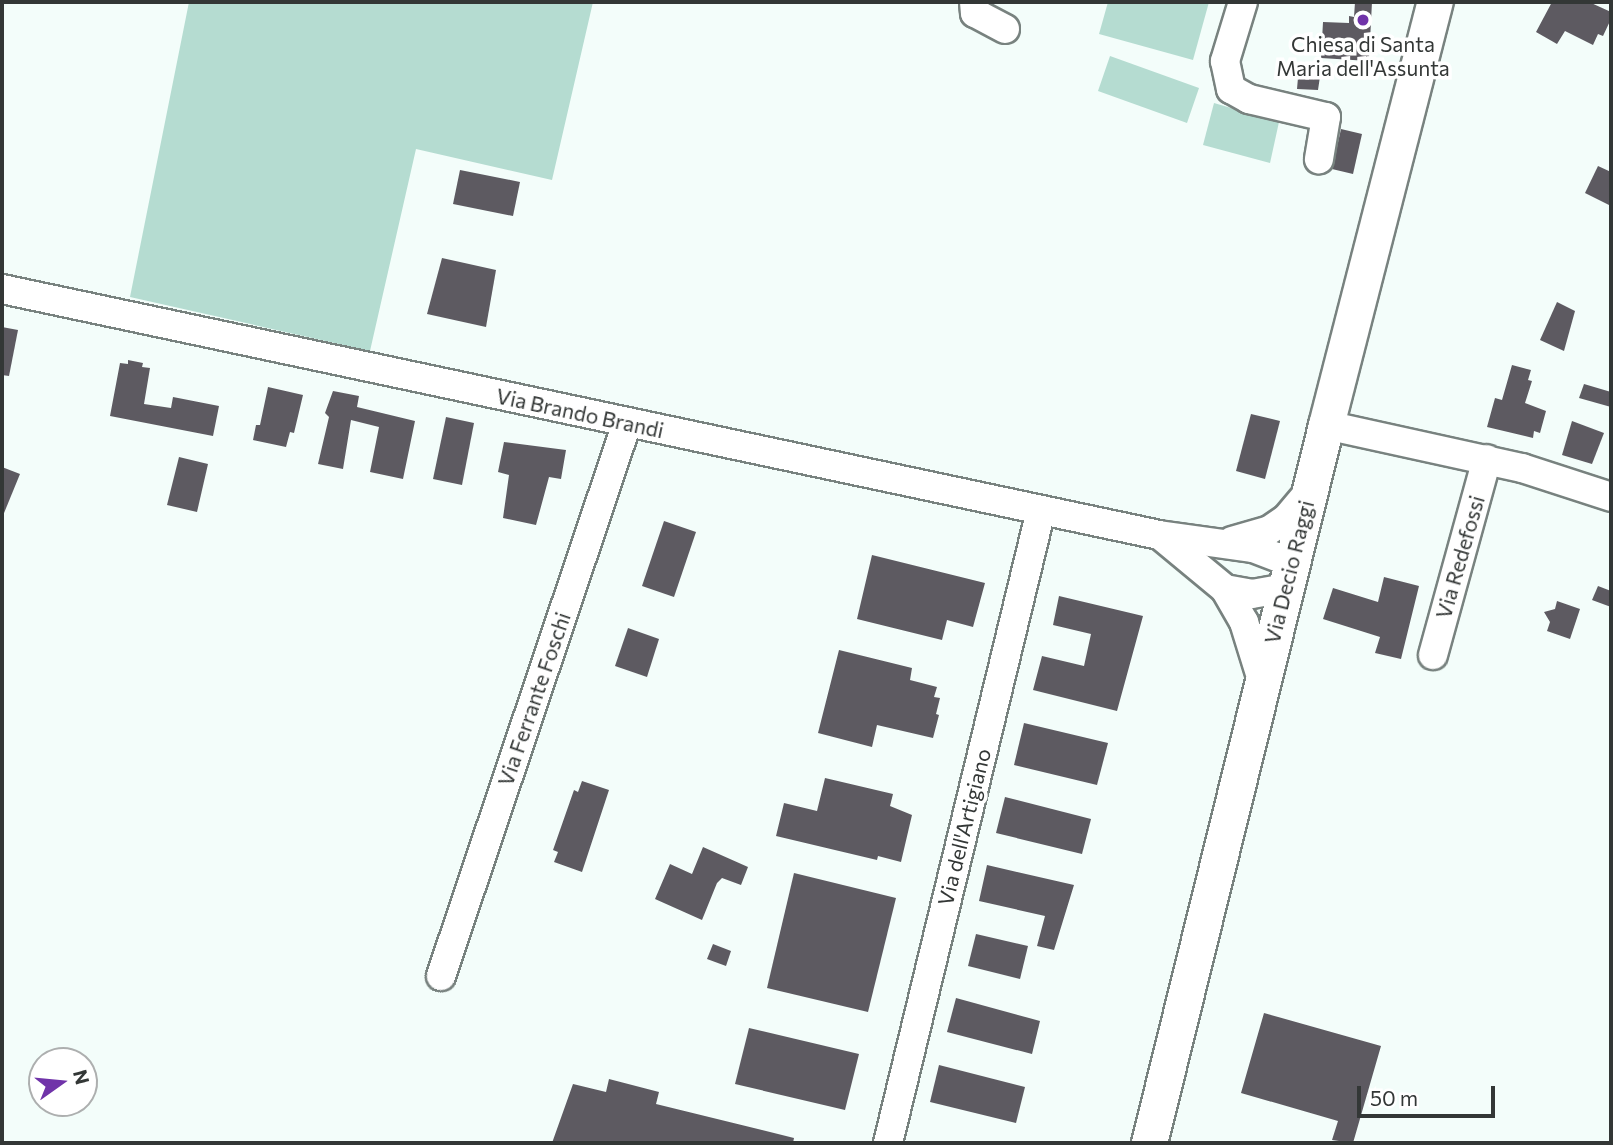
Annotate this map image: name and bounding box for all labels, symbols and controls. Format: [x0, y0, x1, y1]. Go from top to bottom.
marker: Chiesa di Santa Maria dell'Assunta [1355, 12, 1371, 28]
place label: Chiesa di Santa Maria dell'Assunta [1276, 31, 1450, 81]
street label: Via Brando Brandi [494, 383, 666, 443]
street label: Via Redefossi [1430, 493, 1490, 621]
street label: Via Decio Raggi [1259, 498, 1319, 646]
street label: Via Ferrante Foschi [492, 609, 576, 789]
street label: Via dell'Artigiano [932, 746, 996, 908]
north arrow [28, 1047, 98, 1117]
text: N [69, 1067, 95, 1087]
scale bar [1361, 1072, 1499, 1116]
text: 50 m [1370, 1085, 1418, 1110]

